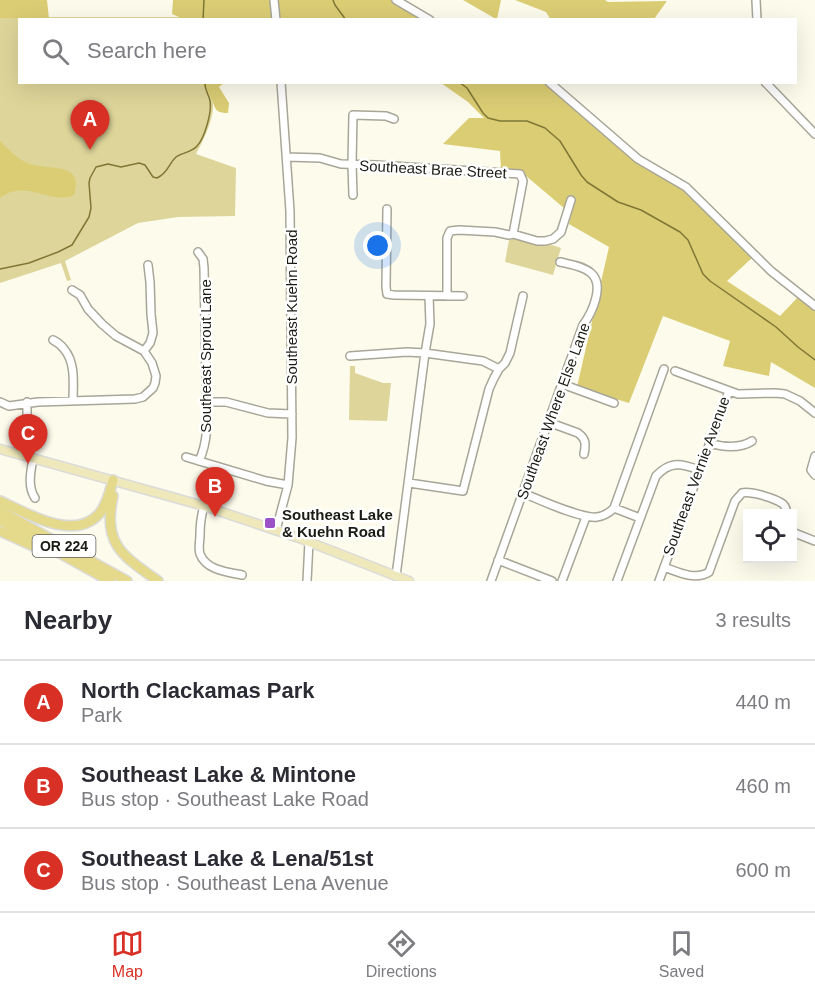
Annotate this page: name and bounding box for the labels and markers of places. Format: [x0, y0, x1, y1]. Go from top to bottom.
pin: A [70, 100, 110, 150]
pin: C [9, 414, 48, 464]
pin: B [196, 468, 234, 517]
place label: Southeast Lake & Kuehn Road [282, 506, 393, 540]
marker: Southeast Lake & Kuehn Road [263, 516, 277, 530]

